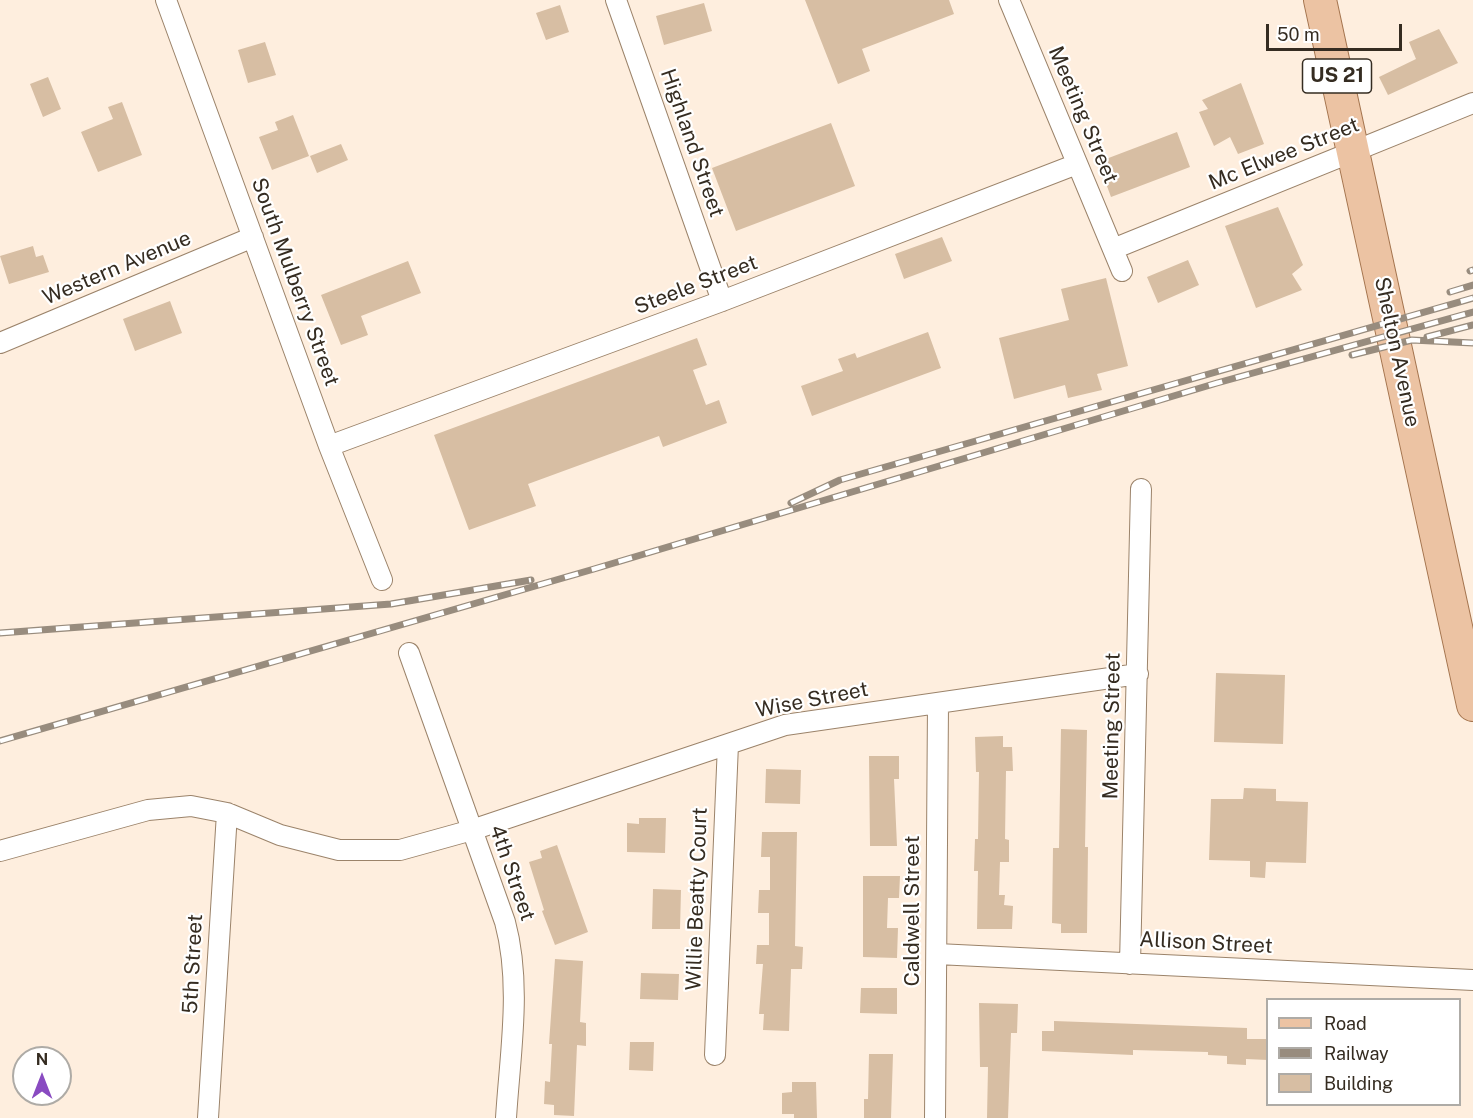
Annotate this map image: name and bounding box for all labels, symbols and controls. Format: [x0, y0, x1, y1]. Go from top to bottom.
scale bar [1269, 12, 1406, 50]
text: 50 m [1277, 24, 1320, 45]
street label: Meeting Street [1043, 42, 1123, 188]
road number: US 21 [1302, 59, 1372, 93]
street label: Highland Street [655, 65, 729, 221]
street label: Mc Elwee Street [1205, 112, 1363, 196]
street label: South Mulberry Street [246, 175, 344, 389]
street label: Western Avenue [39, 225, 195, 311]
street label: Steele Street [631, 250, 761, 320]
street label: Shelton Avenue [1369, 275, 1425, 429]
street label: Meeting Street [1098, 652, 1126, 800]
street label: Wise Street [754, 677, 870, 723]
street label: Willie Beatty Court [681, 807, 713, 991]
street label: 4th Street [484, 822, 540, 924]
street label: Caldwell Street [900, 835, 926, 987]
street label: 5th Street [178, 913, 208, 1015]
street label: Allison Street [1139, 927, 1273, 959]
legend [1266, 998, 1461, 1106]
text: Road [1324, 1013, 1367, 1034]
text: Railway [1324, 1043, 1389, 1064]
north arrow [12, 1046, 72, 1106]
text: N [36, 1050, 48, 1069]
text: Building [1324, 1073, 1393, 1094]

